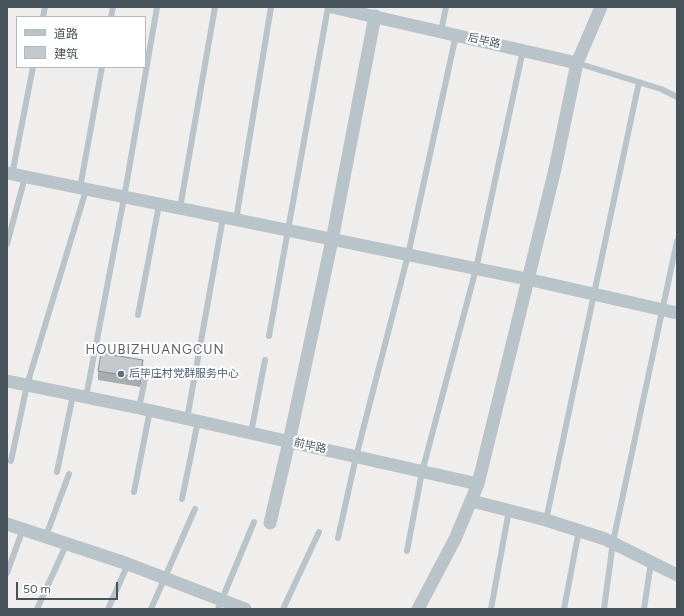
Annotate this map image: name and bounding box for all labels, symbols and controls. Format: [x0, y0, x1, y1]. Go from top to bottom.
legend [16, 16, 146, 68]
text: 道路 [54, 27, 78, 41]
street label: 后毕路 [466, 31, 502, 51]
text: 建筑 [54, 47, 78, 61]
district label: HOUBIZHUANGCUN [85, 342, 225, 358]
place label: 后毕庄村党群服务中心 [129, 367, 239, 381]
marker: 后毕庄村党群服务中心 [116, 369, 126, 379]
street label: 前毕路 [292, 436, 328, 456]
scale bar [18, 574, 120, 600]
text: 50 m [23, 582, 51, 596]

